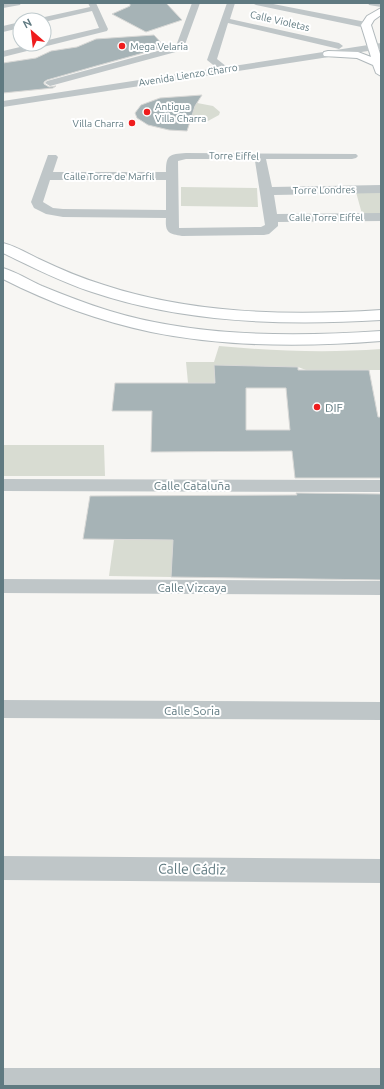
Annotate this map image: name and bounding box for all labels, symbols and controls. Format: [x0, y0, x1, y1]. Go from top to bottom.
street label: Calle Violetas [249, 9, 311, 33]
north arrow [12, 12, 52, 52]
text: N [21, 16, 34, 30]
marker: Mega Velaria [117, 41, 127, 51]
place label: Mega Velaria [130, 41, 188, 52]
street label: Avenida Lienzo Charro [138, 62, 238, 88]
place label: Antigua Villa Charra [155, 101, 206, 124]
marker: Antigua Villa Charra [142, 107, 152, 117]
place label: Villa Charra [73, 118, 124, 129]
marker: Villa Charra [127, 118, 137, 128]
street label: Torre Eiffel [209, 150, 260, 162]
street label: Calle Torre de Marfil [64, 171, 155, 182]
street label: Torre Londres [293, 184, 355, 196]
street label: Calle Torre Eiffel [289, 212, 364, 223]
place label: DIF [325, 401, 343, 414]
marker: DIF [312, 402, 322, 412]
street label: Calle Cataluña [154, 479, 230, 492]
street label: Calle Vizcaya [157, 581, 227, 594]
street label: Calle Soria [164, 704, 220, 717]
street label: Calle Cádiz [158, 860, 226, 878]

